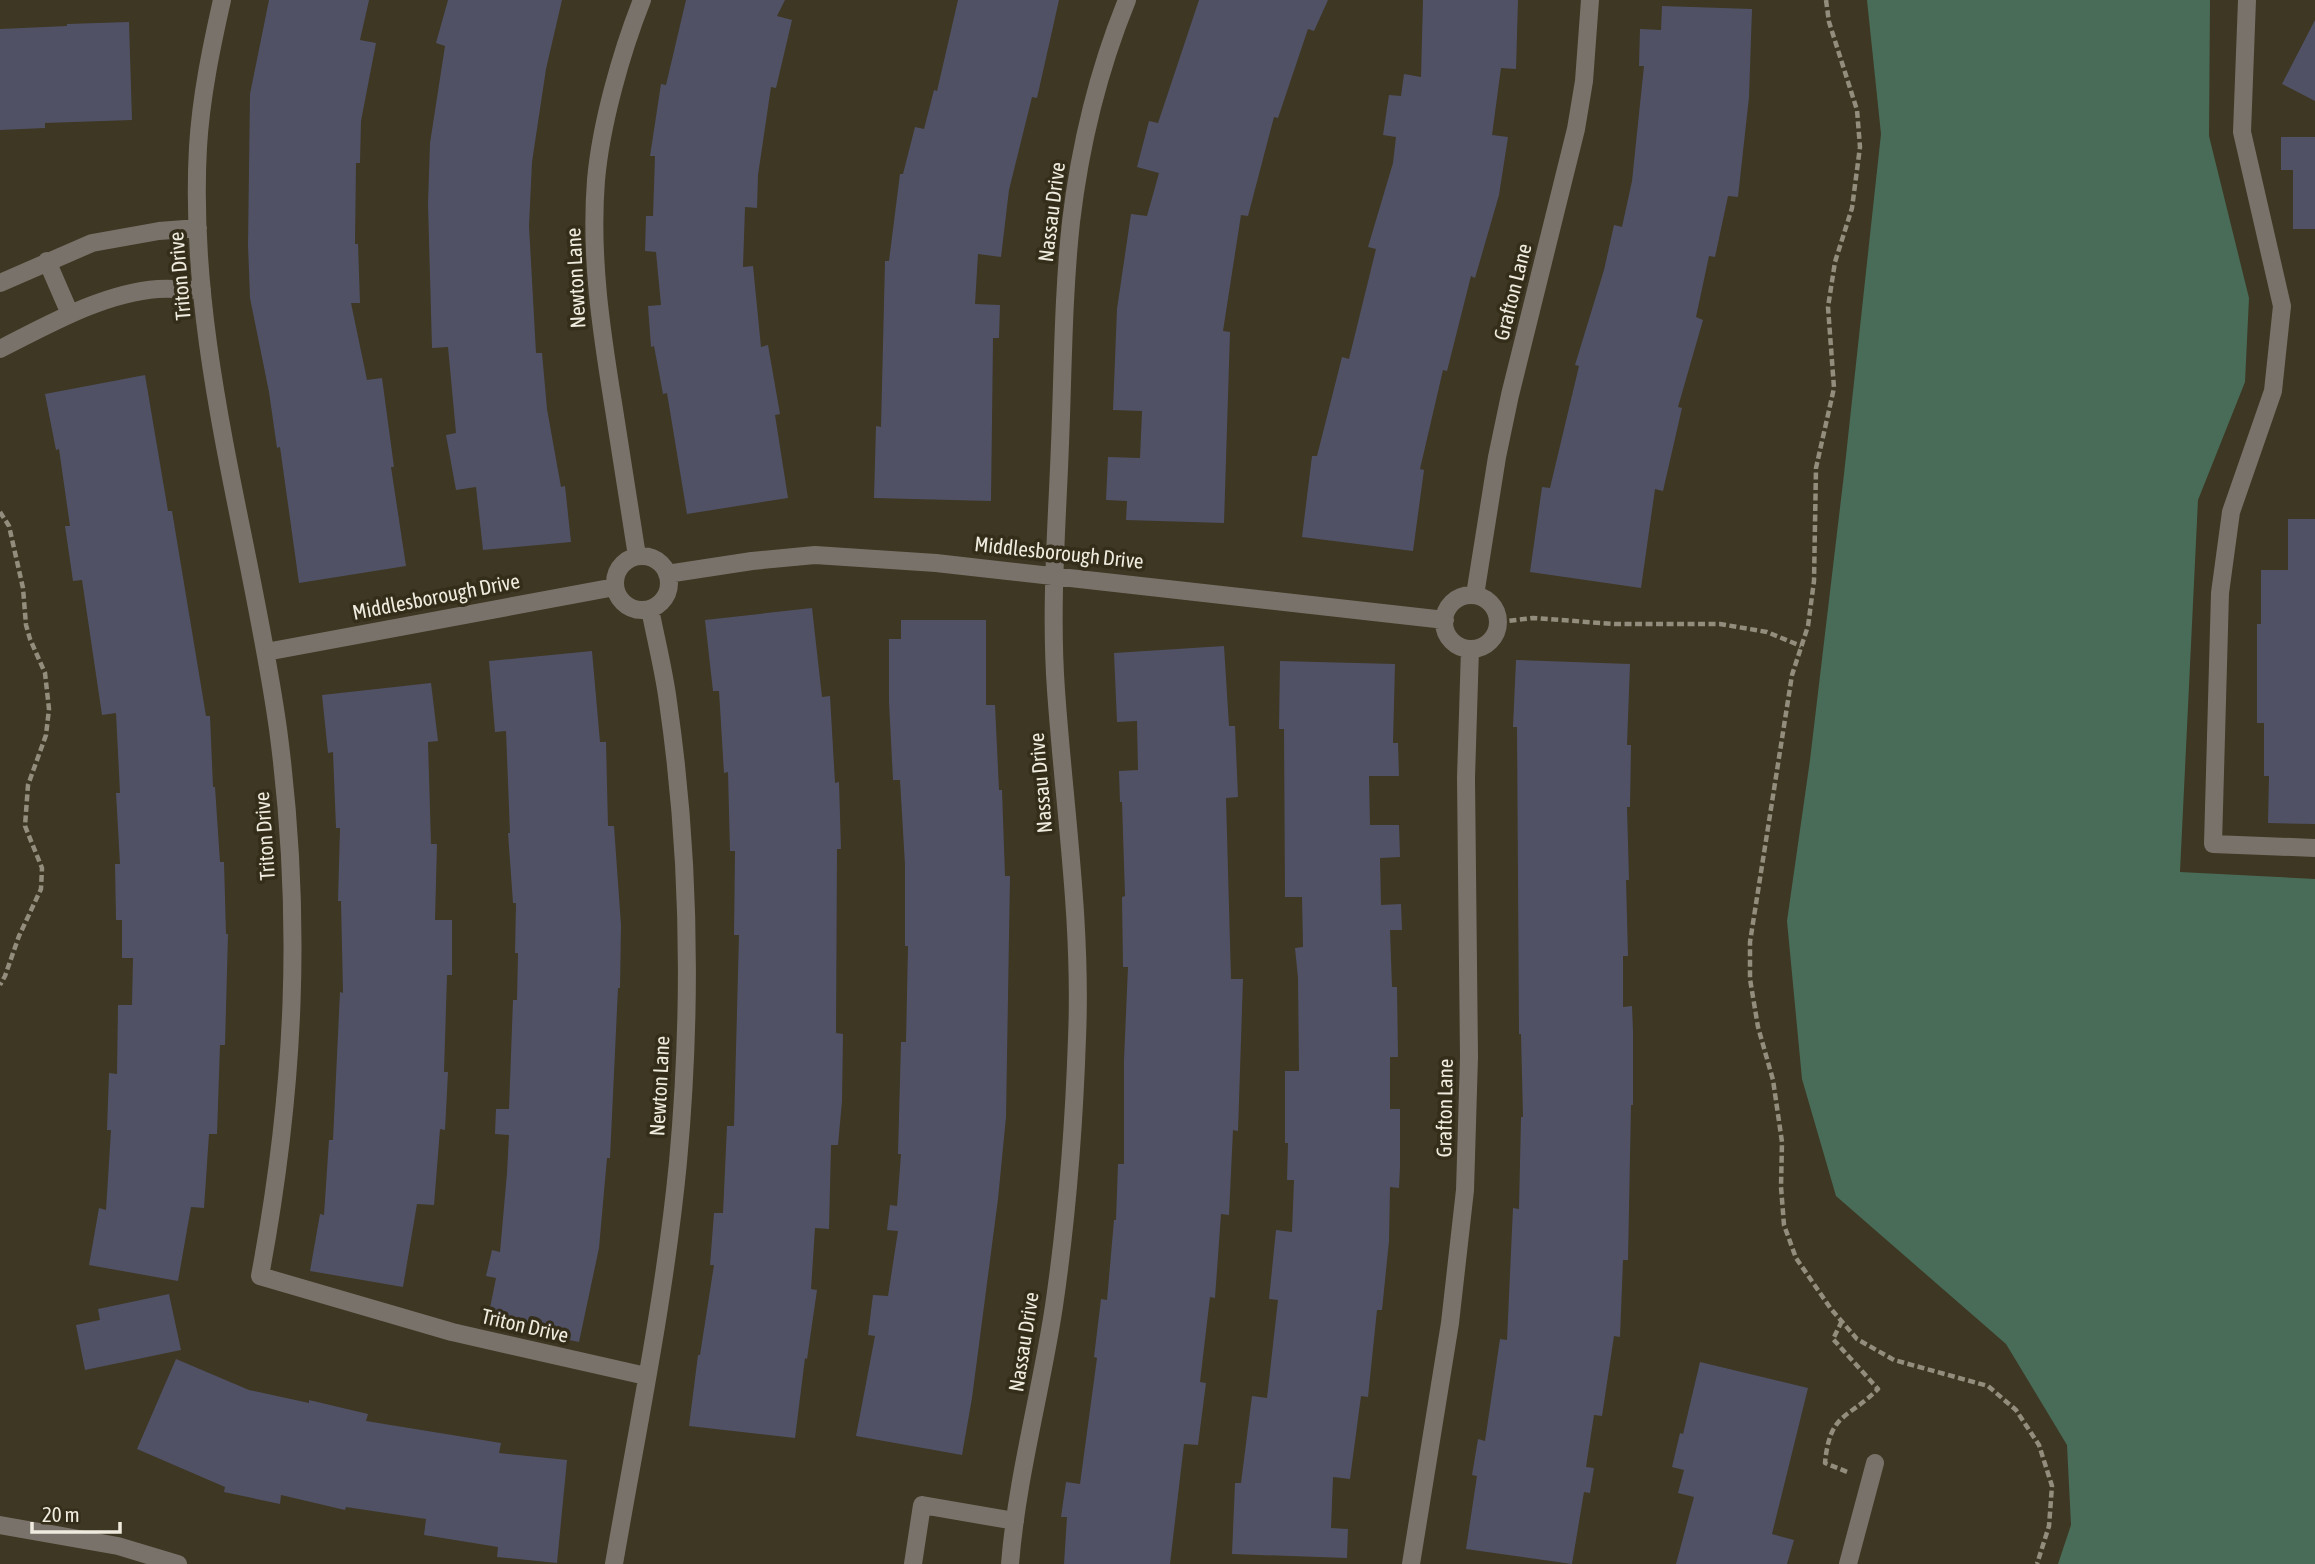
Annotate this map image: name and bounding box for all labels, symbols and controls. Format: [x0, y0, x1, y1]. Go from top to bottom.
street label: Nassau Drive [1033, 161, 1069, 263]
street label: Newton Lane [560, 227, 590, 329]
street label: Triton Drive [163, 231, 195, 321]
street label: Grafton Lane [1488, 241, 1536, 343]
street label: Middlesborough Drive [973, 531, 1145, 573]
street label: Middlesborough Drive [350, 568, 522, 624]
street label: Nassau Drive [1024, 732, 1056, 834]
street label: Triton Drive [249, 791, 279, 881]
street label: Newton Lane [644, 1035, 674, 1137]
street label: Grafton Lane [1431, 1058, 1457, 1158]
street label: Nassau Drive [1003, 1290, 1043, 1393]
street label: Triton Drive [479, 1303, 571, 1347]
scale bar [32, 1490, 119, 1534]
text: 20 m [42, 1502, 80, 1526]

